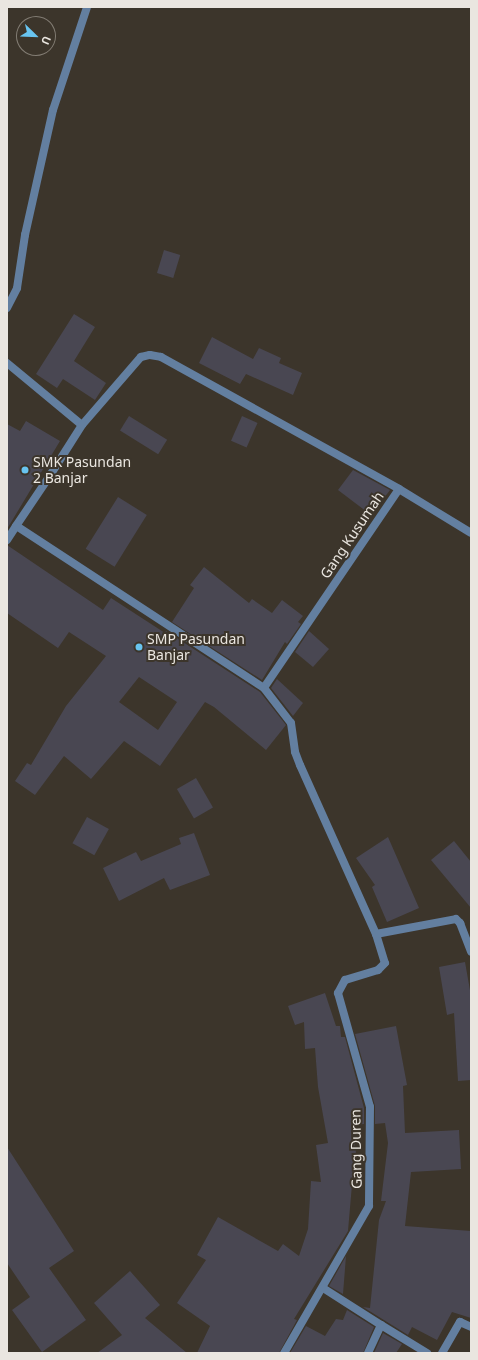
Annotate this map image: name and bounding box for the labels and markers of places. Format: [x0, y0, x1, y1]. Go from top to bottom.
place label: SMK Pasundan 2 Banjar [33, 454, 131, 486]
marker: SMK Pasundan 2 Banjar [20, 465, 30, 475]
place label: SMP Pasundan Banjar [147, 631, 245, 664]
marker: SMP Pasundan Banjar [134, 642, 144, 652]

